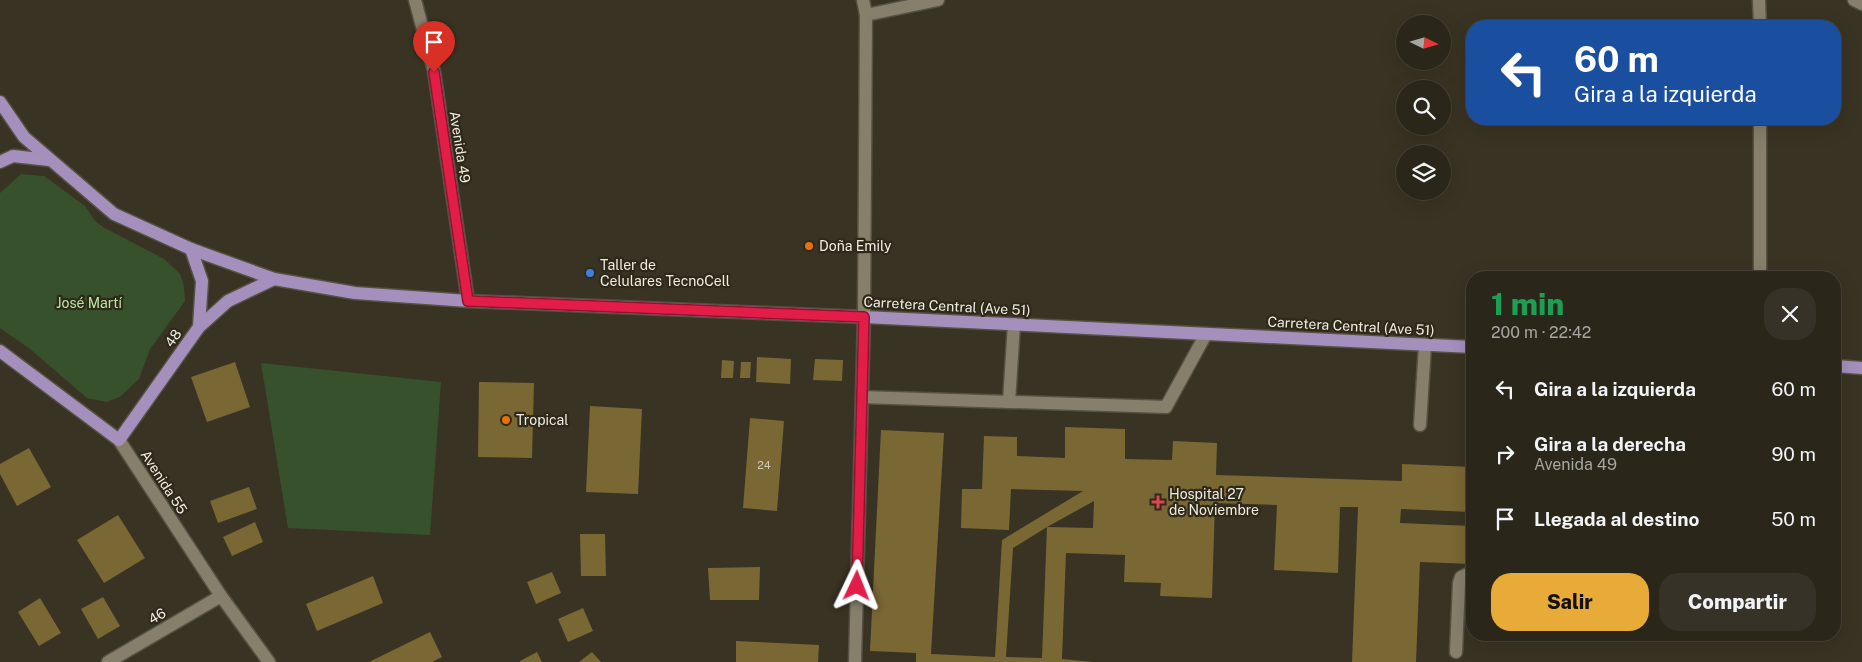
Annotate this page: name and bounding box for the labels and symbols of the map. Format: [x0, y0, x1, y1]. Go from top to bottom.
north arrow [1396, 15, 1451, 70]
pin [413, 21, 455, 72]
street label: Avenida 49 [446, 110, 474, 184]
place label: Doña Emily [819, 238, 892, 254]
marker: Doña Emily [803, 240, 815, 252]
place label: Taller de Celulares TecnoCell [600, 257, 730, 289]
marker: Taller de Celulares TecnoCell [584, 267, 596, 279]
street label: Carretera Central (Ave 51) [863, 294, 1031, 318]
park label: José Martí [56, 295, 123, 311]
street label: Carretera Central (Ave 51) [1267, 314, 1435, 338]
street label: 48 [161, 326, 185, 350]
place label: Tropical [516, 412, 568, 428]
marker: Tropical [500, 414, 512, 426]
street label: Avenida 55 [137, 447, 191, 517]
house number: 24 [757, 459, 771, 471]
place label: Hospital 27 de Noviembre [1169, 486, 1259, 518]
marker: Hospital 27 de Noviembre [1151, 495, 1165, 509]
position arrow [830, 559, 882, 611]
street label: 46 [145, 605, 169, 627]

